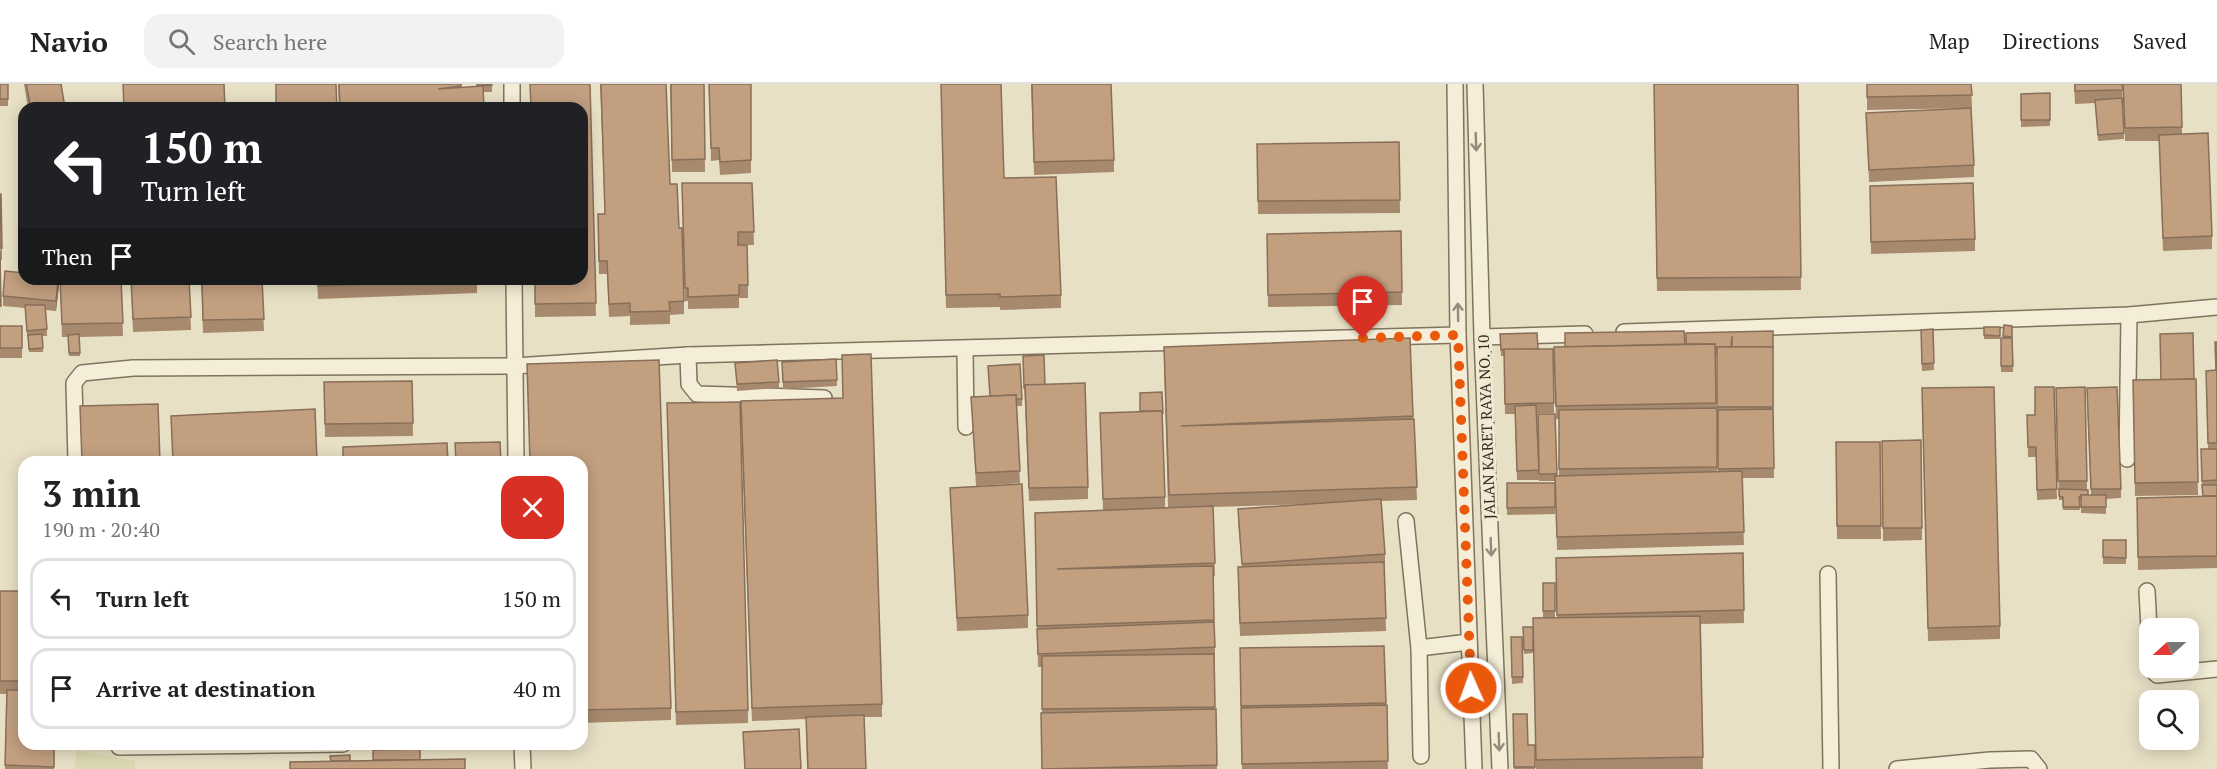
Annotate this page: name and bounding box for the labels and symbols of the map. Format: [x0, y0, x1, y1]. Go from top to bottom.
one-way arrow [1471, 132, 1482, 152]
pin [1337, 276, 1388, 338]
one-way arrow [1452, 302, 1464, 322]
street label: JALAN KARET RAYA NO. 10 [1473, 334, 1499, 520]
one-way arrow [1485, 537, 1497, 557]
north arrow [2139, 618, 2199, 678]
position arrow [1439, 656, 1503, 720]
one-way arrow [1494, 732, 1505, 752]

